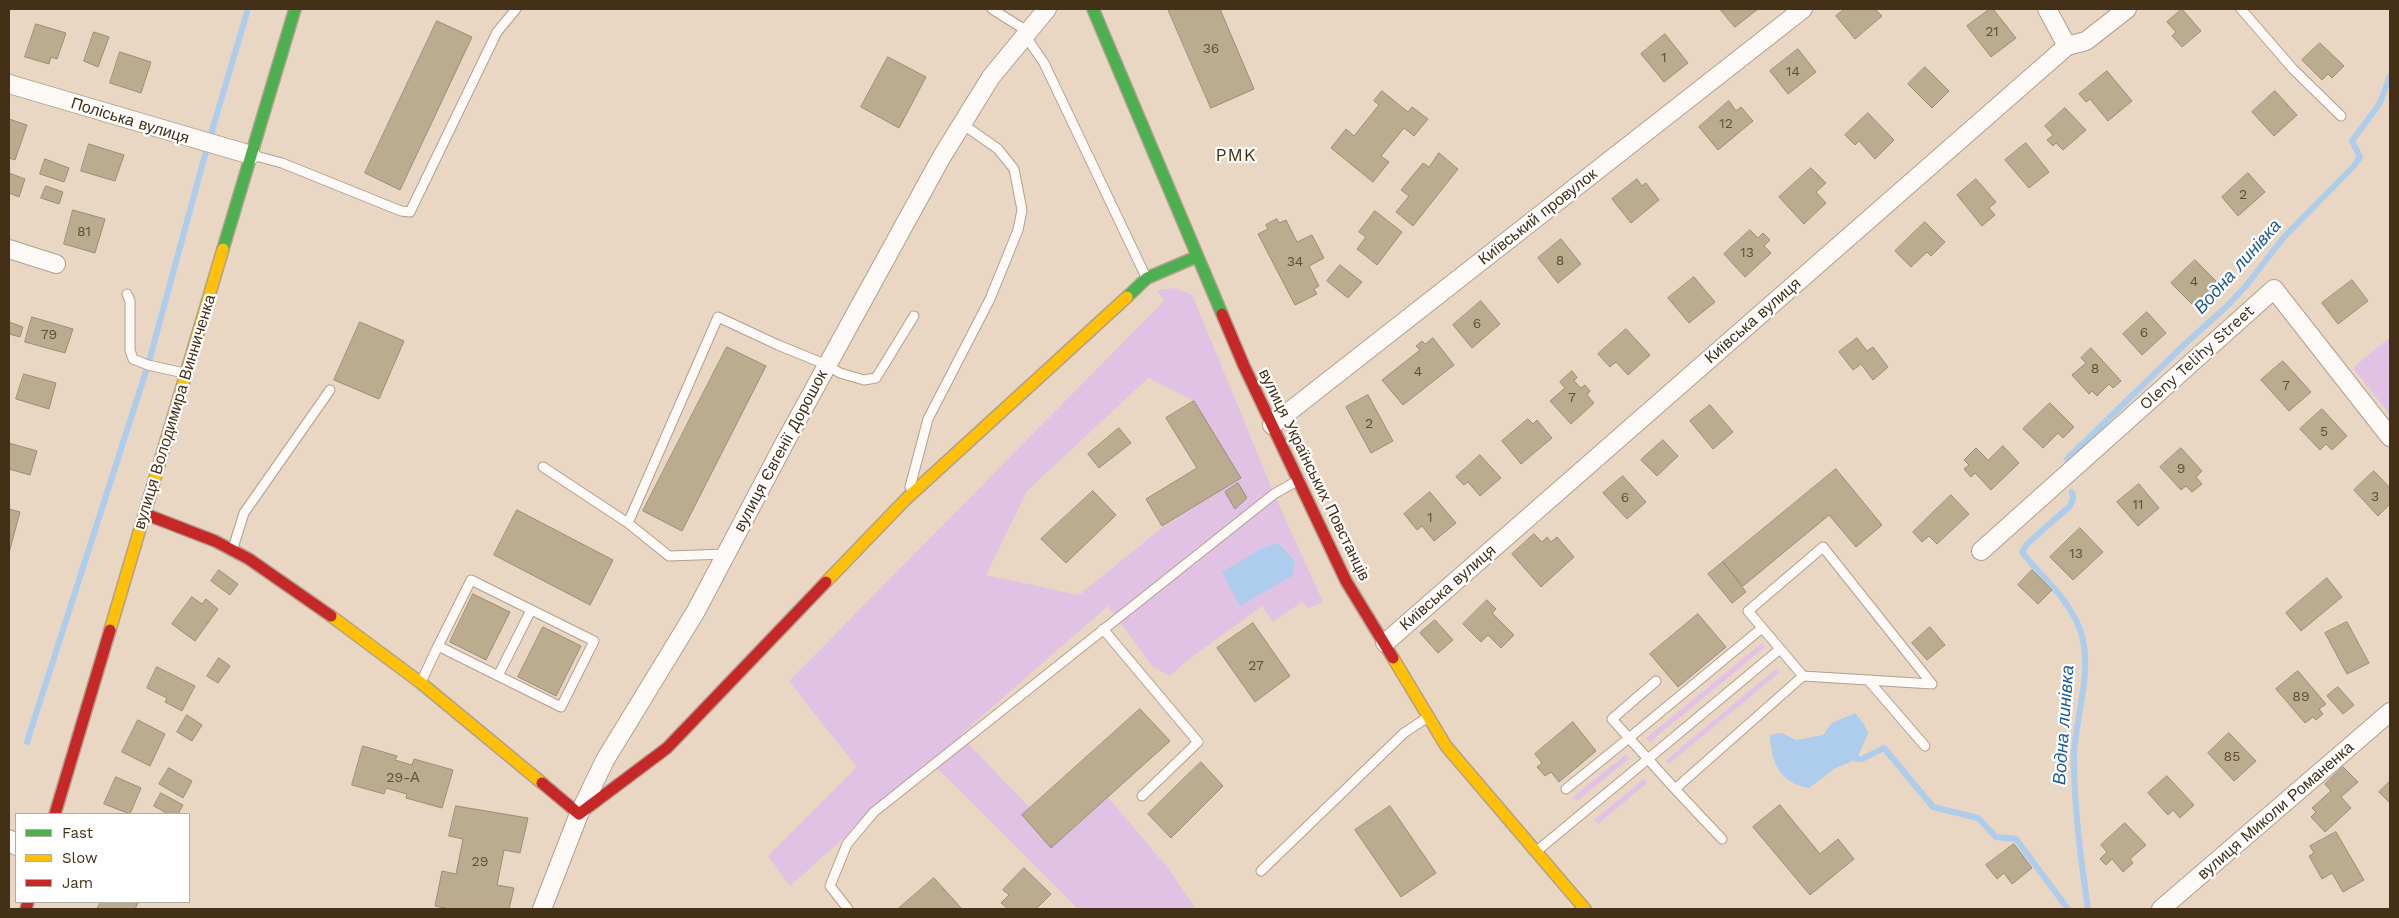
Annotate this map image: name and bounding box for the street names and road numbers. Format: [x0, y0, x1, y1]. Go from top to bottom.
street label: Поліська вулиця [68, 94, 192, 148]
street label: Київський провулок [1475, 165, 1601, 269]
street label: Київська вулиця [1701, 274, 1805, 368]
street label: вулиця Володимира Винниченка [130, 292, 220, 532]
street label: Oleny Telihy Street [2136, 302, 2258, 414]
street label: вулиця Українських Повстанців [1254, 366, 1374, 584]
street label: вулиця Євгенії Дорошок [730, 367, 832, 535]
street label: Київська вулиця [1396, 541, 1500, 635]
street label: вулиця Миколи Романенка [2194, 738, 2358, 884]

